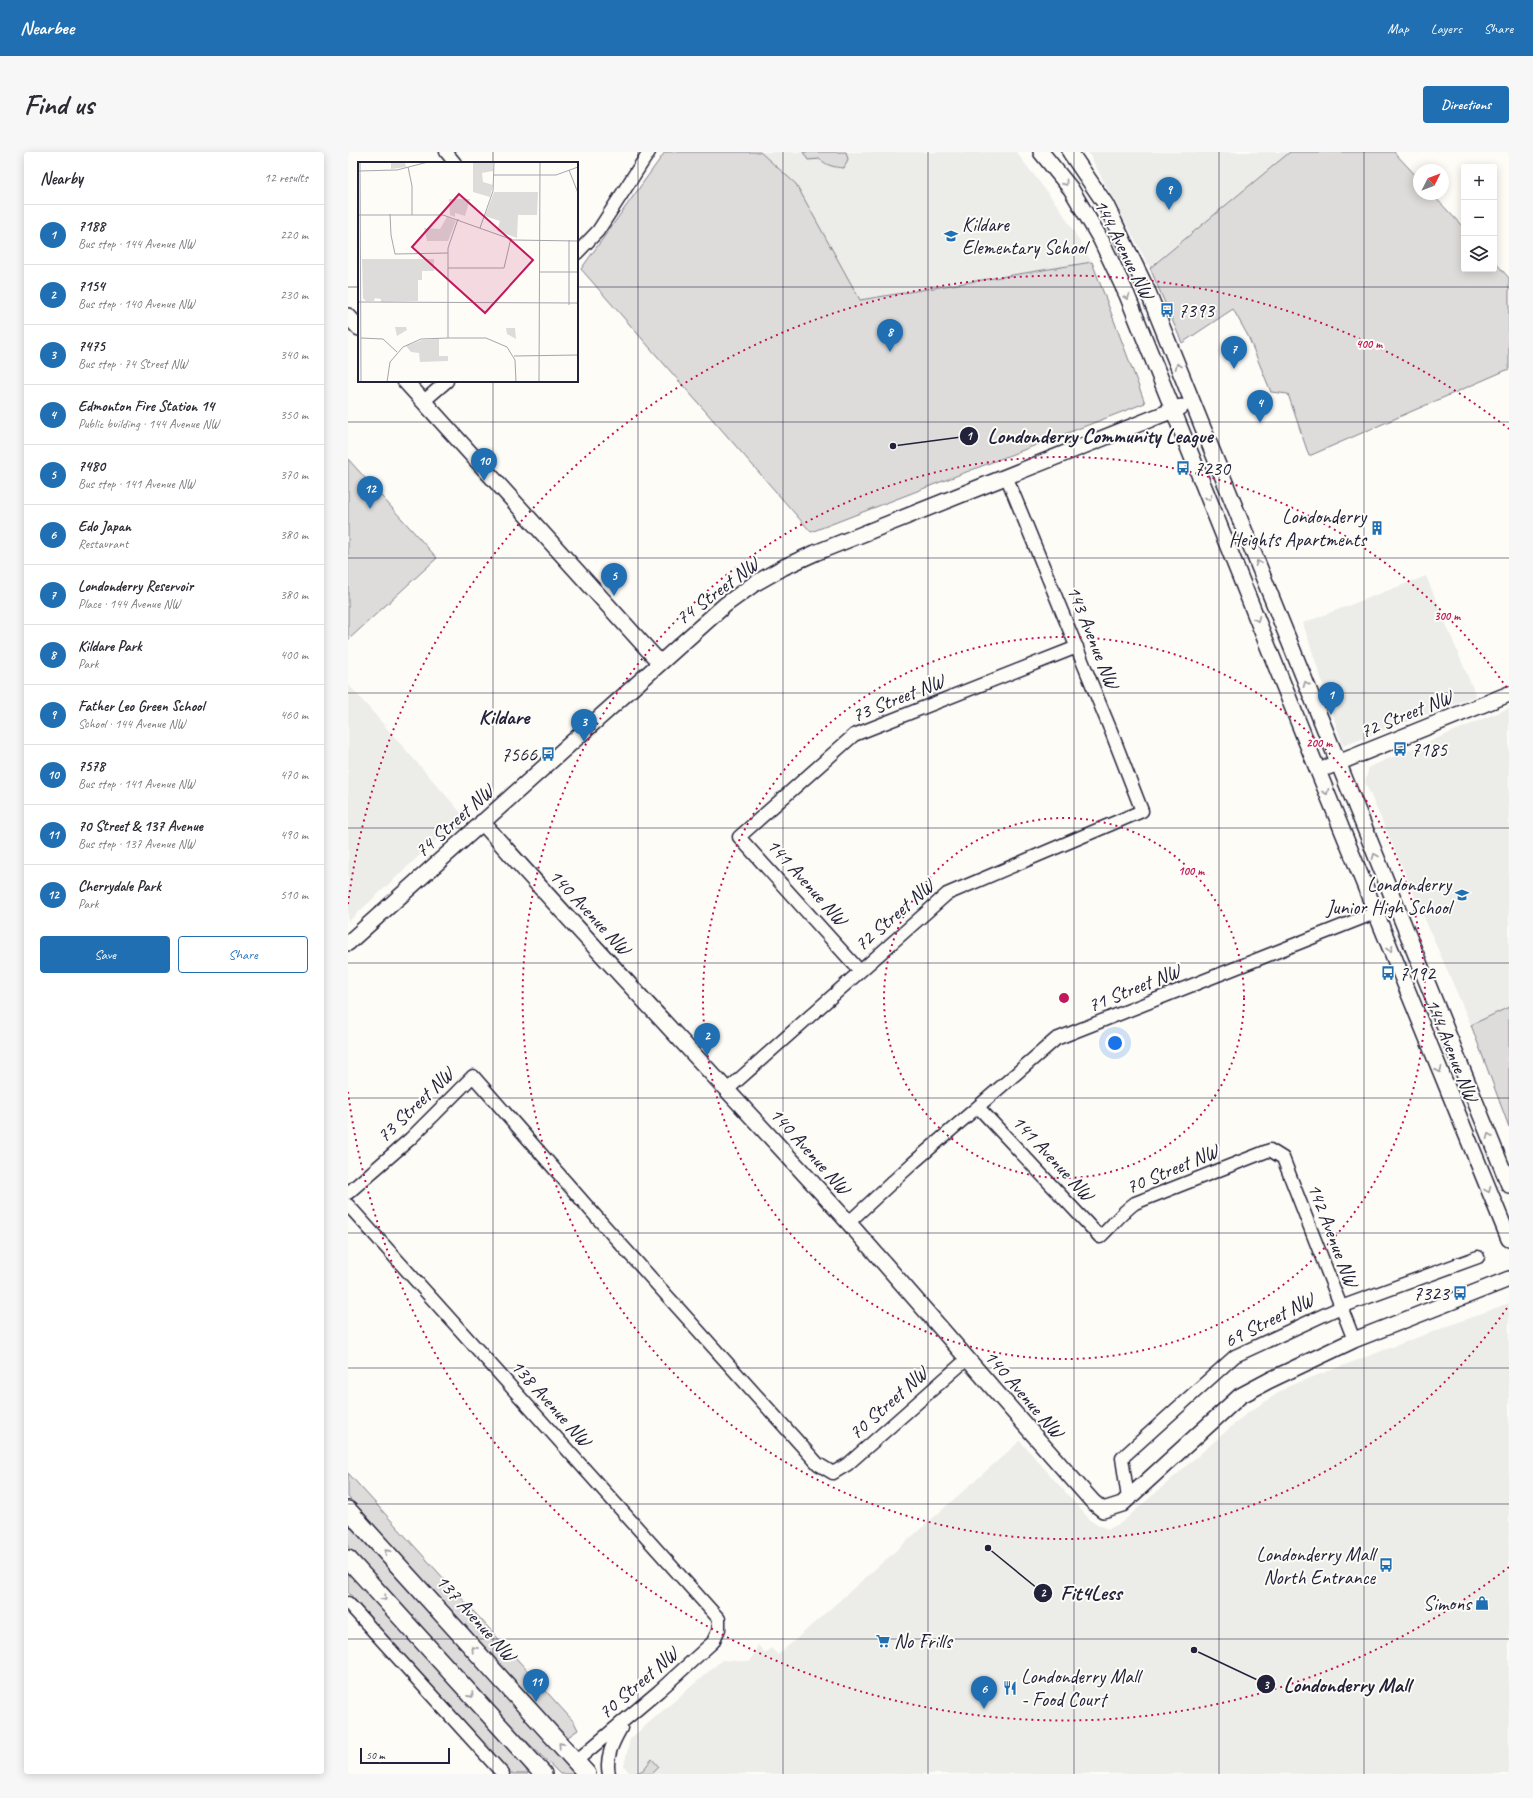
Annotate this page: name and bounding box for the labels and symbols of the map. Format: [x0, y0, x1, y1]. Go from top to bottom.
inset map [358, 162, 578, 382]
north arrow [1413, 164, 1449, 200]
pin: 9 [1156, 177, 1182, 210]
one-way arrow [1061, 178, 1068, 185]
street label: 144 Avenue NW [1088, 195, 1161, 306]
place label: Kildare Elementary School [962, 212, 1090, 260]
school or university icon: Kildare Elementary School [943, 228, 959, 244]
one-way arrow [1122, 292, 1130, 300]
place label: 7393 [1178, 298, 1216, 323]
bus stop icon: 7393 [1159, 302, 1175, 318]
pin: 8 [877, 319, 903, 352]
pin: 7 [1221, 336, 1247, 369]
text: 400 m [1356, 336, 1383, 352]
one-way arrow [1175, 362, 1183, 370]
pin: 4 [1247, 390, 1273, 423]
callout: Londonderry Community League [959, 419, 1220, 452]
text: Londonderry Community League [988, 423, 1214, 449]
text: 1 [966, 428, 973, 444]
pin: 10 [471, 448, 497, 481]
place label: 7230 [1194, 456, 1232, 481]
bus stop icon: 7230 [1175, 460, 1191, 476]
pin: 12 [357, 476, 383, 509]
one-way arrow [1204, 495, 1212, 502]
place label: Londonderry Heights Apartments [1229, 504, 1368, 552]
building icon: Londonderry Heights Apartments [1369, 520, 1385, 536]
street label: 74 Street NW [670, 550, 766, 630]
one-way arrow [1254, 559, 1262, 566]
pin: 5 [601, 563, 627, 596]
street label: 143 Avenue NW [1061, 582, 1126, 695]
text: 300 m [1434, 608, 1461, 624]
one-way arrow [1252, 614, 1260, 622]
street label: 73 Street NW [848, 667, 950, 728]
one-way arrow [1302, 680, 1310, 687]
pin: 1 [1318, 682, 1344, 715]
street label: 72 Street NW [1356, 683, 1458, 744]
district label: Kildare [479, 704, 531, 730]
pin: 3 [571, 709, 597, 742]
text: 200 m [1306, 735, 1333, 751]
place label: 7185 [1411, 737, 1448, 762]
bus stop icon: 7185 [1392, 741, 1408, 757]
place label: 7566 [501, 742, 538, 767]
bus stop icon: 7566 [540, 746, 556, 762]
street label: 74 Street NW [409, 777, 501, 863]
one-way arrow [1321, 787, 1329, 795]
street label: 141 Avenue NW [761, 833, 854, 933]
one-way arrow [1372, 852, 1380, 859]
text: 100 m [1178, 863, 1205, 879]
street label: 140 Avenue NW [544, 864, 638, 962]
street label: 72 Street NW [849, 872, 941, 956]
place label: Londonderry Junior High School [1325, 872, 1455, 920]
school or university icon: Londonderry Junior High School [1454, 887, 1470, 903]
one-way arrow [1385, 945, 1393, 953]
street label: 71 Street NW [1084, 957, 1186, 1018]
place label: 7192 [1399, 961, 1437, 986]
bus stop icon: 7192 [1380, 965, 1396, 981]
centre of rings [1057, 991, 1071, 1005]
street label: 144 Avenue NW [1420, 995, 1485, 1108]
pin: 2 [694, 1023, 720, 1056]
your location [1105, 1033, 1125, 1053]
street label: 73 Street NW [371, 1060, 461, 1148]
one-way arrow [1434, 1065, 1442, 1073]
street label: 140 Avenue NW [764, 1102, 857, 1202]
street label: 141 Avenue NW [1007, 1110, 1101, 1208]
one-way arrow [1486, 1133, 1494, 1141]
street label: 70 Street NW [1122, 1137, 1224, 1200]
street label: 142 Avenue NW [1302, 1180, 1365, 1293]
one-way arrow [1483, 1187, 1491, 1194]
place label: 7323 [1413, 1281, 1451, 1306]
bus stop icon: 7323 [1452, 1285, 1468, 1301]
street label: 69 Street NW [1220, 1286, 1320, 1353]
street label: 140 Avenue NW [979, 1345, 1071, 1445]
street label: 138 Avenue NW [505, 1354, 598, 1454]
street label: 70 Street NW [843, 1359, 935, 1445]
place label: Londonderry Mall North Entrance [1256, 1542, 1379, 1590]
one-way arrow [384, 1549, 391, 1557]
bus stop icon: Londonderry Mall North Entrance [1378, 1557, 1394, 1573]
street label: 137 Avenue NW [430, 1569, 523, 1669]
callout: Fit4Less [1033, 1576, 1130, 1609]
text: Fit4Less [1060, 1580, 1124, 1606]
text: 2 [1040, 1585, 1047, 1601]
place label: Simons [1423, 1591, 1473, 1616]
one-way arrow [379, 1594, 386, 1601]
shop icon: Simons [1474, 1595, 1490, 1611]
place label: No Frills [894, 1629, 954, 1654]
supermarket icon: No Frills [875, 1633, 891, 1649]
street label: 70 Street NW [593, 1640, 685, 1724]
one-way arrow [472, 1646, 479, 1653]
place label: Londonderry Mall - Food Court [1021, 1664, 1143, 1712]
callout: Londonderry Mall [1256, 1668, 1419, 1701]
pin: 11 [523, 1669, 549, 1702]
text: Londonderry Mall [1284, 1672, 1415, 1698]
pin: 6 [971, 1676, 997, 1709]
text: 3 [1263, 1677, 1270, 1693]
restaurant icon: Londonderry Mall - Food Court [1002, 1680, 1018, 1696]
one-way arrow [466, 1690, 474, 1698]
one-way arrow [558, 1742, 566, 1750]
scale bar [360, 1746, 450, 1765]

